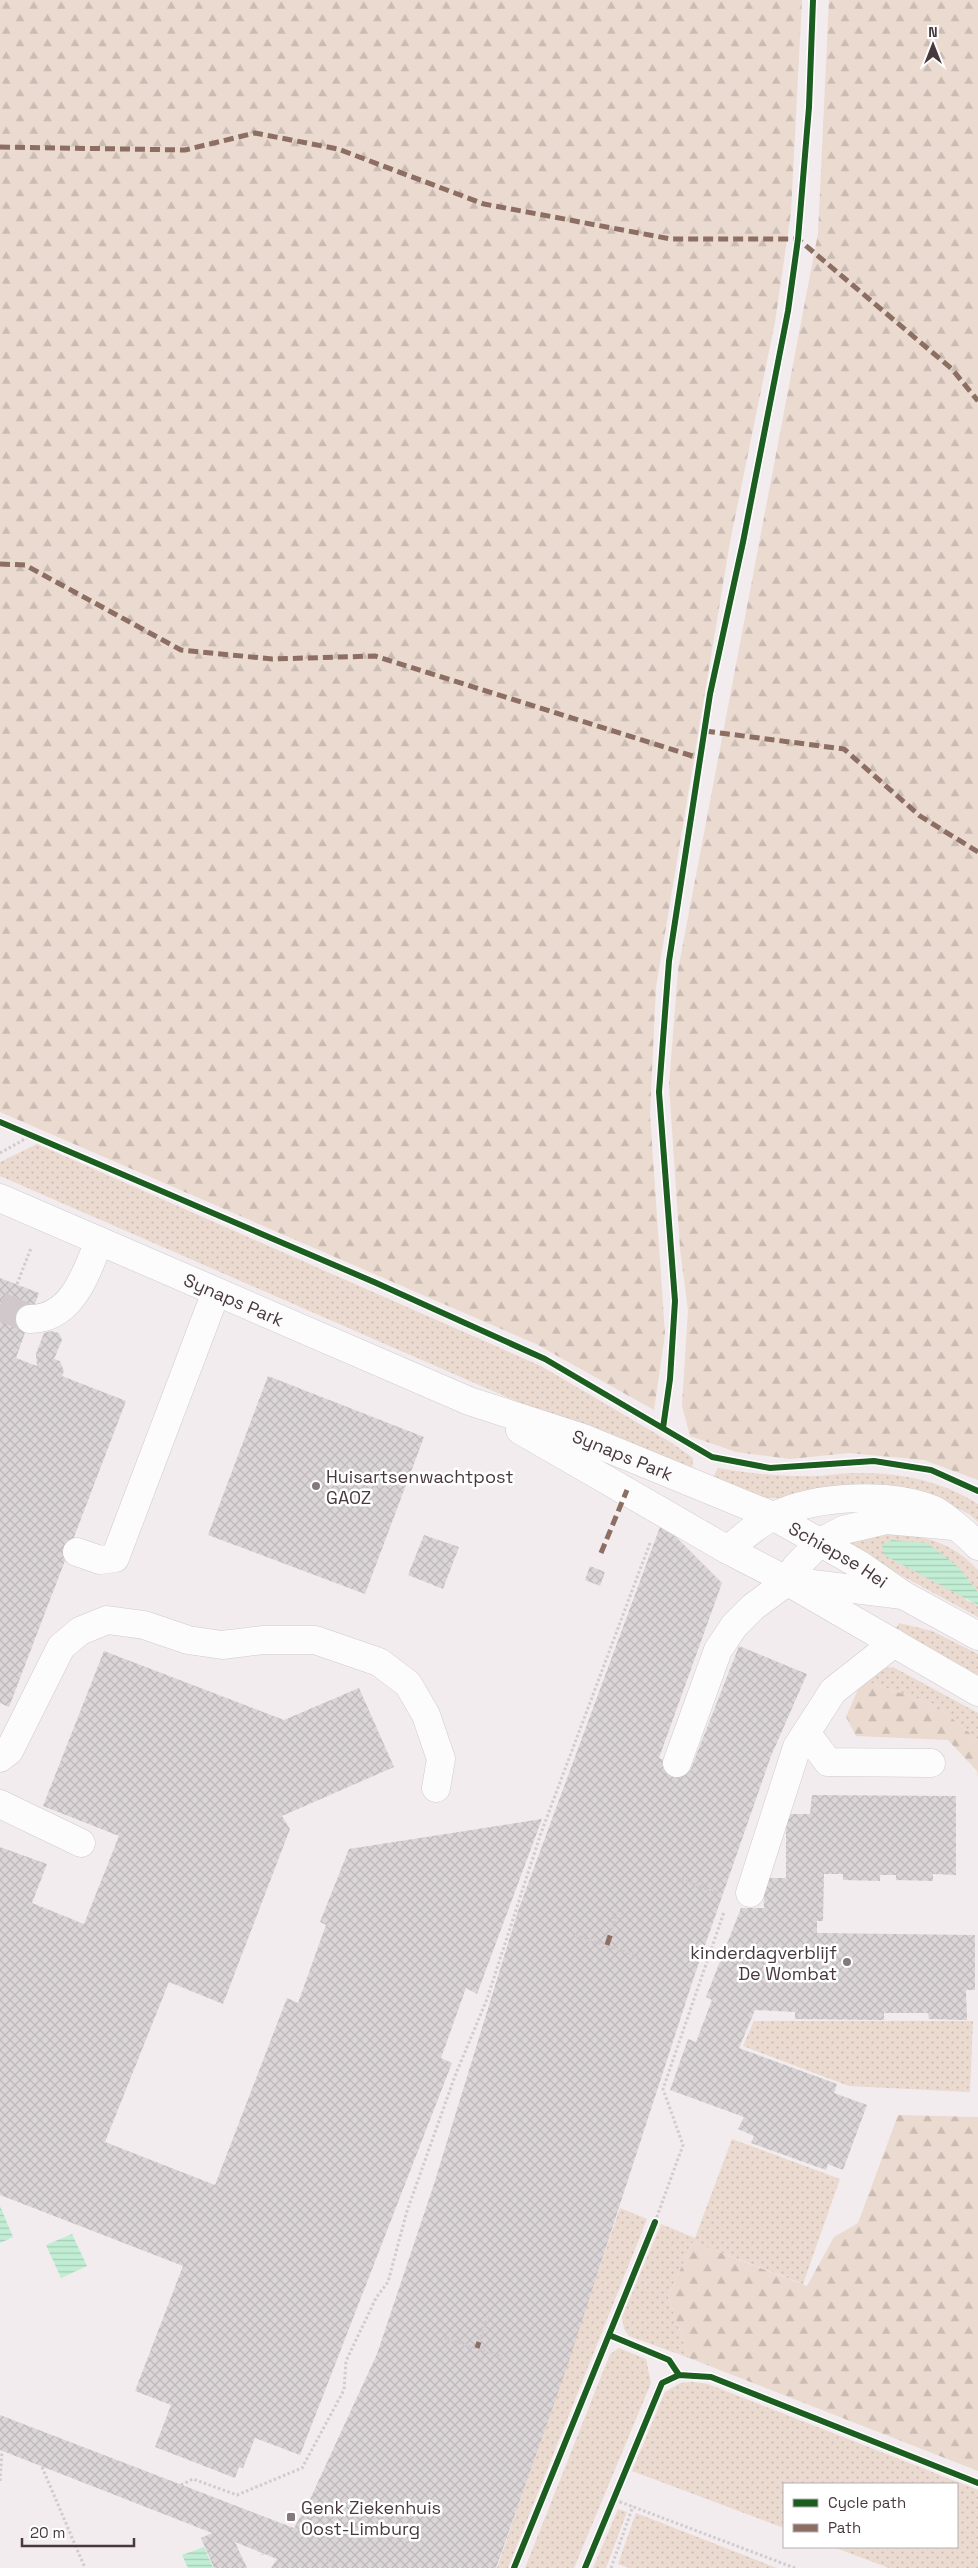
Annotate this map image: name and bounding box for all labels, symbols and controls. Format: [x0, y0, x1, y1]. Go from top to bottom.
north arrow [908, 20, 958, 70]
text: N [928, 23, 938, 41]
street label: Synaps Park [180, 1268, 288, 1331]
street label: Synaps Park [570, 1424, 677, 1485]
place label: Huisartsenwachtpost GAOZ [326, 1465, 514, 1509]
marker: Huisartsenwachtpost GAOZ [310, 1480, 322, 1492]
street label: Schiepse Hei [785, 1516, 892, 1592]
place label: kinderdagverblijf De Wombat [690, 1941, 837, 1985]
marker: kinderdagverblijf De Wombat [841, 1956, 853, 1968]
legend [783, 2483, 958, 2548]
text: Cycle path [828, 2493, 906, 2512]
place label: Genk Ziekenhuis Oost-Limburg [301, 2496, 441, 2540]
marker: Genk Ziekenhuis Oost-Limburg [285, 2511, 297, 2523]
scale bar [22, 2516, 135, 2548]
text: Path [828, 2518, 861, 2537]
text: 20 m [30, 2523, 65, 2542]

